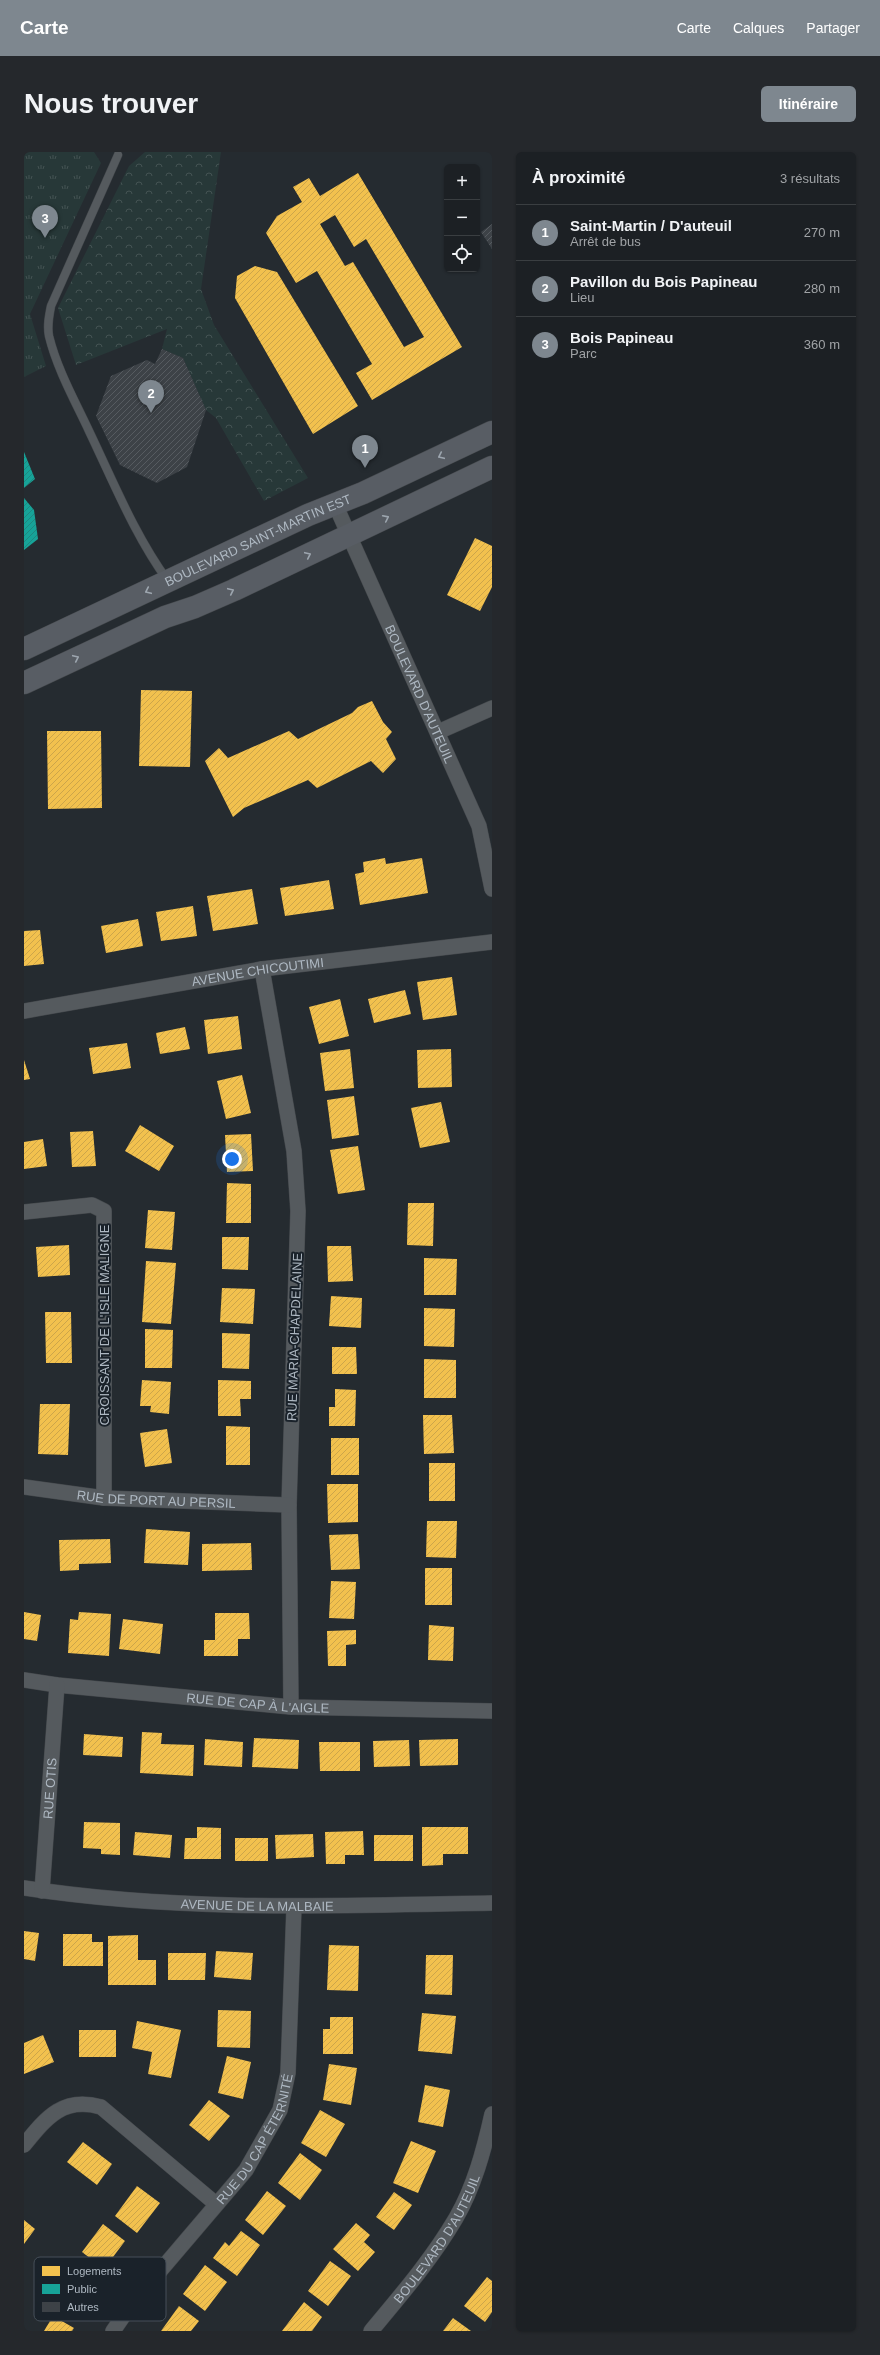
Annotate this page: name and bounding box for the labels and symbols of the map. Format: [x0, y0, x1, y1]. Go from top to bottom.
pin: 3 [32, 205, 58, 238]
pin: 2 [138, 380, 164, 413]
pin: 1 [352, 435, 378, 468]
one-way arrow [438, 451, 446, 459]
street label: BOULEVARD SAINT-MARTIN EST [162, 492, 353, 590]
one-way arrow [381, 515, 389, 523]
one-way arrow [304, 552, 312, 560]
one-way arrow [144, 586, 152, 594]
one-way arrow [226, 588, 234, 596]
street label: BOULEVARD D'AUTEUIL [382, 623, 457, 765]
one-way arrow [72, 655, 79, 663]
street label: AVENUE CHICOUTIMI [190, 955, 325, 989]
your location [222, 1149, 242, 1169]
street label: CROISSANT DE L'ISLE MALIGNE [97, 1224, 112, 1425]
street label: RUE MARIA-CHAPDELAINE [284, 1252, 305, 1421]
street label: RUE DE PORT AU PERSIL [76, 1487, 236, 1511]
street label: RUE DE CAP À L'AIGLE [186, 1690, 330, 1716]
street label: RUE OTIS [40, 1757, 60, 1819]
street label: AVENUE DE LA MALBAIE [180, 1896, 334, 1914]
street label: RUE DU CAP ÉTERNITÉ [213, 2072, 296, 2207]
street label: BOULEVARD D'AUTEUIL [391, 2173, 483, 2306]
legend [34, 2257, 166, 2321]
text: Logements [67, 2265, 122, 2277]
text: Public [67, 2283, 97, 2295]
text: Autres [67, 2301, 99, 2313]

